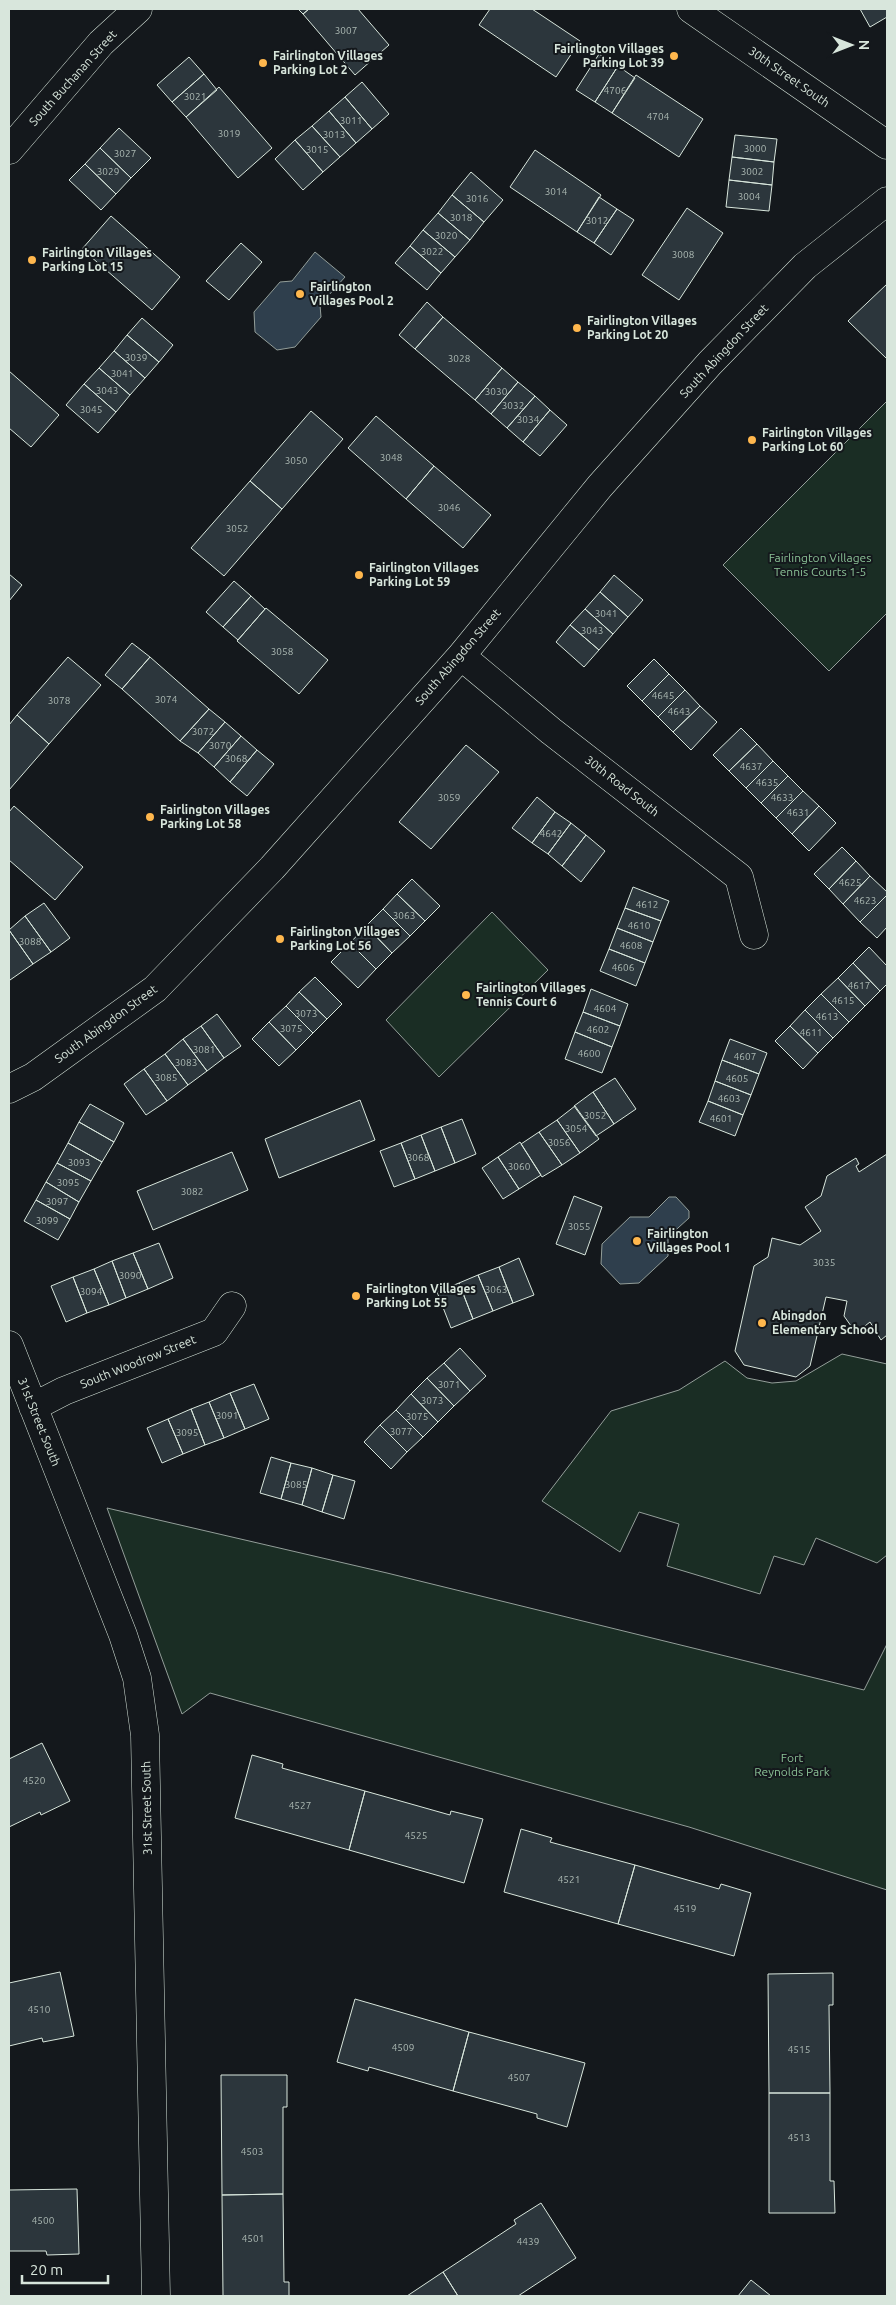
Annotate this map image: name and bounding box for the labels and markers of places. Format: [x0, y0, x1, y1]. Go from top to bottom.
place label: Fairlington Villages Parking Lot 39 [554, 42, 664, 69]
place label: Fairlington Villages Parking Lot 2 [273, 49, 383, 76]
marker: Fairlington Villages Parking Lot 39 [668, 50, 680, 62]
marker: Fairlington Villages Parking Lot 2 [257, 57, 269, 69]
place label: Fairlington Villages Parking Lot 15 [42, 246, 152, 273]
marker: Fairlington Villages Parking Lot 15 [26, 254, 38, 266]
place label: Fairlington Villages Pool 2 [310, 280, 394, 307]
marker: Fairlington Villages Pool 2 [294, 288, 306, 300]
place label: Fairlington Villages Parking Lot 20 [587, 314, 697, 341]
marker: Fairlington Villages Parking Lot 20 [571, 322, 583, 334]
place label: Fairlington Villages Parking Lot 60 [762, 426, 872, 453]
marker: Fairlington Villages Parking Lot 60 [746, 434, 758, 446]
place label: Fairlington Villages Parking Lot 59 [369, 561, 479, 588]
marker: Fairlington Villages Parking Lot 59 [353, 569, 365, 581]
place label: Fairlington Villages Parking Lot 58 [160, 803, 270, 830]
marker: Fairlington Villages Parking Lot 58 [144, 811, 156, 823]
place label: Fairlington Villages Parking Lot 56 [290, 925, 400, 952]
marker: Fairlington Villages Parking Lot 56 [274, 933, 286, 945]
place label: Fairlington Villages Tennis Court 6 [476, 981, 586, 1008]
marker: Fairlington Villages Tennis Court 6 [460, 989, 472, 1001]
place label: Fairlington Villages Pool 1 [647, 1227, 731, 1254]
marker: Fairlington Villages Pool 1 [631, 1235, 643, 1247]
place label: Fairlington Villages Parking Lot 55 [366, 1282, 476, 1309]
marker: Fairlington Villages Parking Lot 55 [350, 1290, 362, 1302]
place label: Abingdon Elementary School [772, 1309, 878, 1336]
marker: Abingdon Elementary School [756, 1317, 768, 1329]

